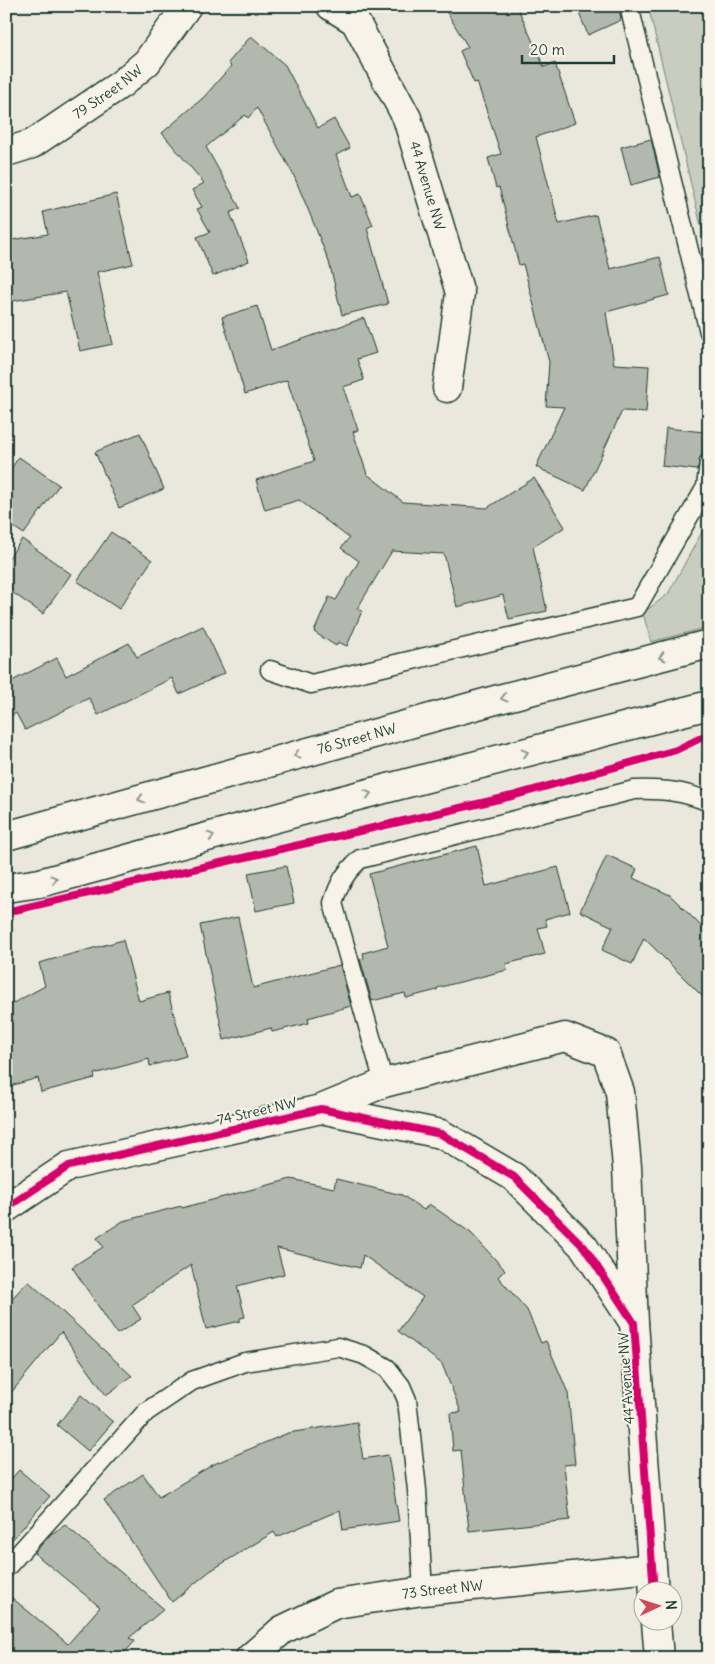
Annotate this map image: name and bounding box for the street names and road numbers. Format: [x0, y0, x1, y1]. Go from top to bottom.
street label: 79 Street NW [69, 61, 146, 123]
street label: 44 Avenue NW [405, 139, 450, 233]
street label: 76 Street NW [315, 719, 399, 758]
street label: 74 Street NW [215, 1093, 299, 1129]
street label: 44 Avenue NW [614, 1331, 638, 1425]
street label: 73 Street NW [401, 1576, 484, 1603]

